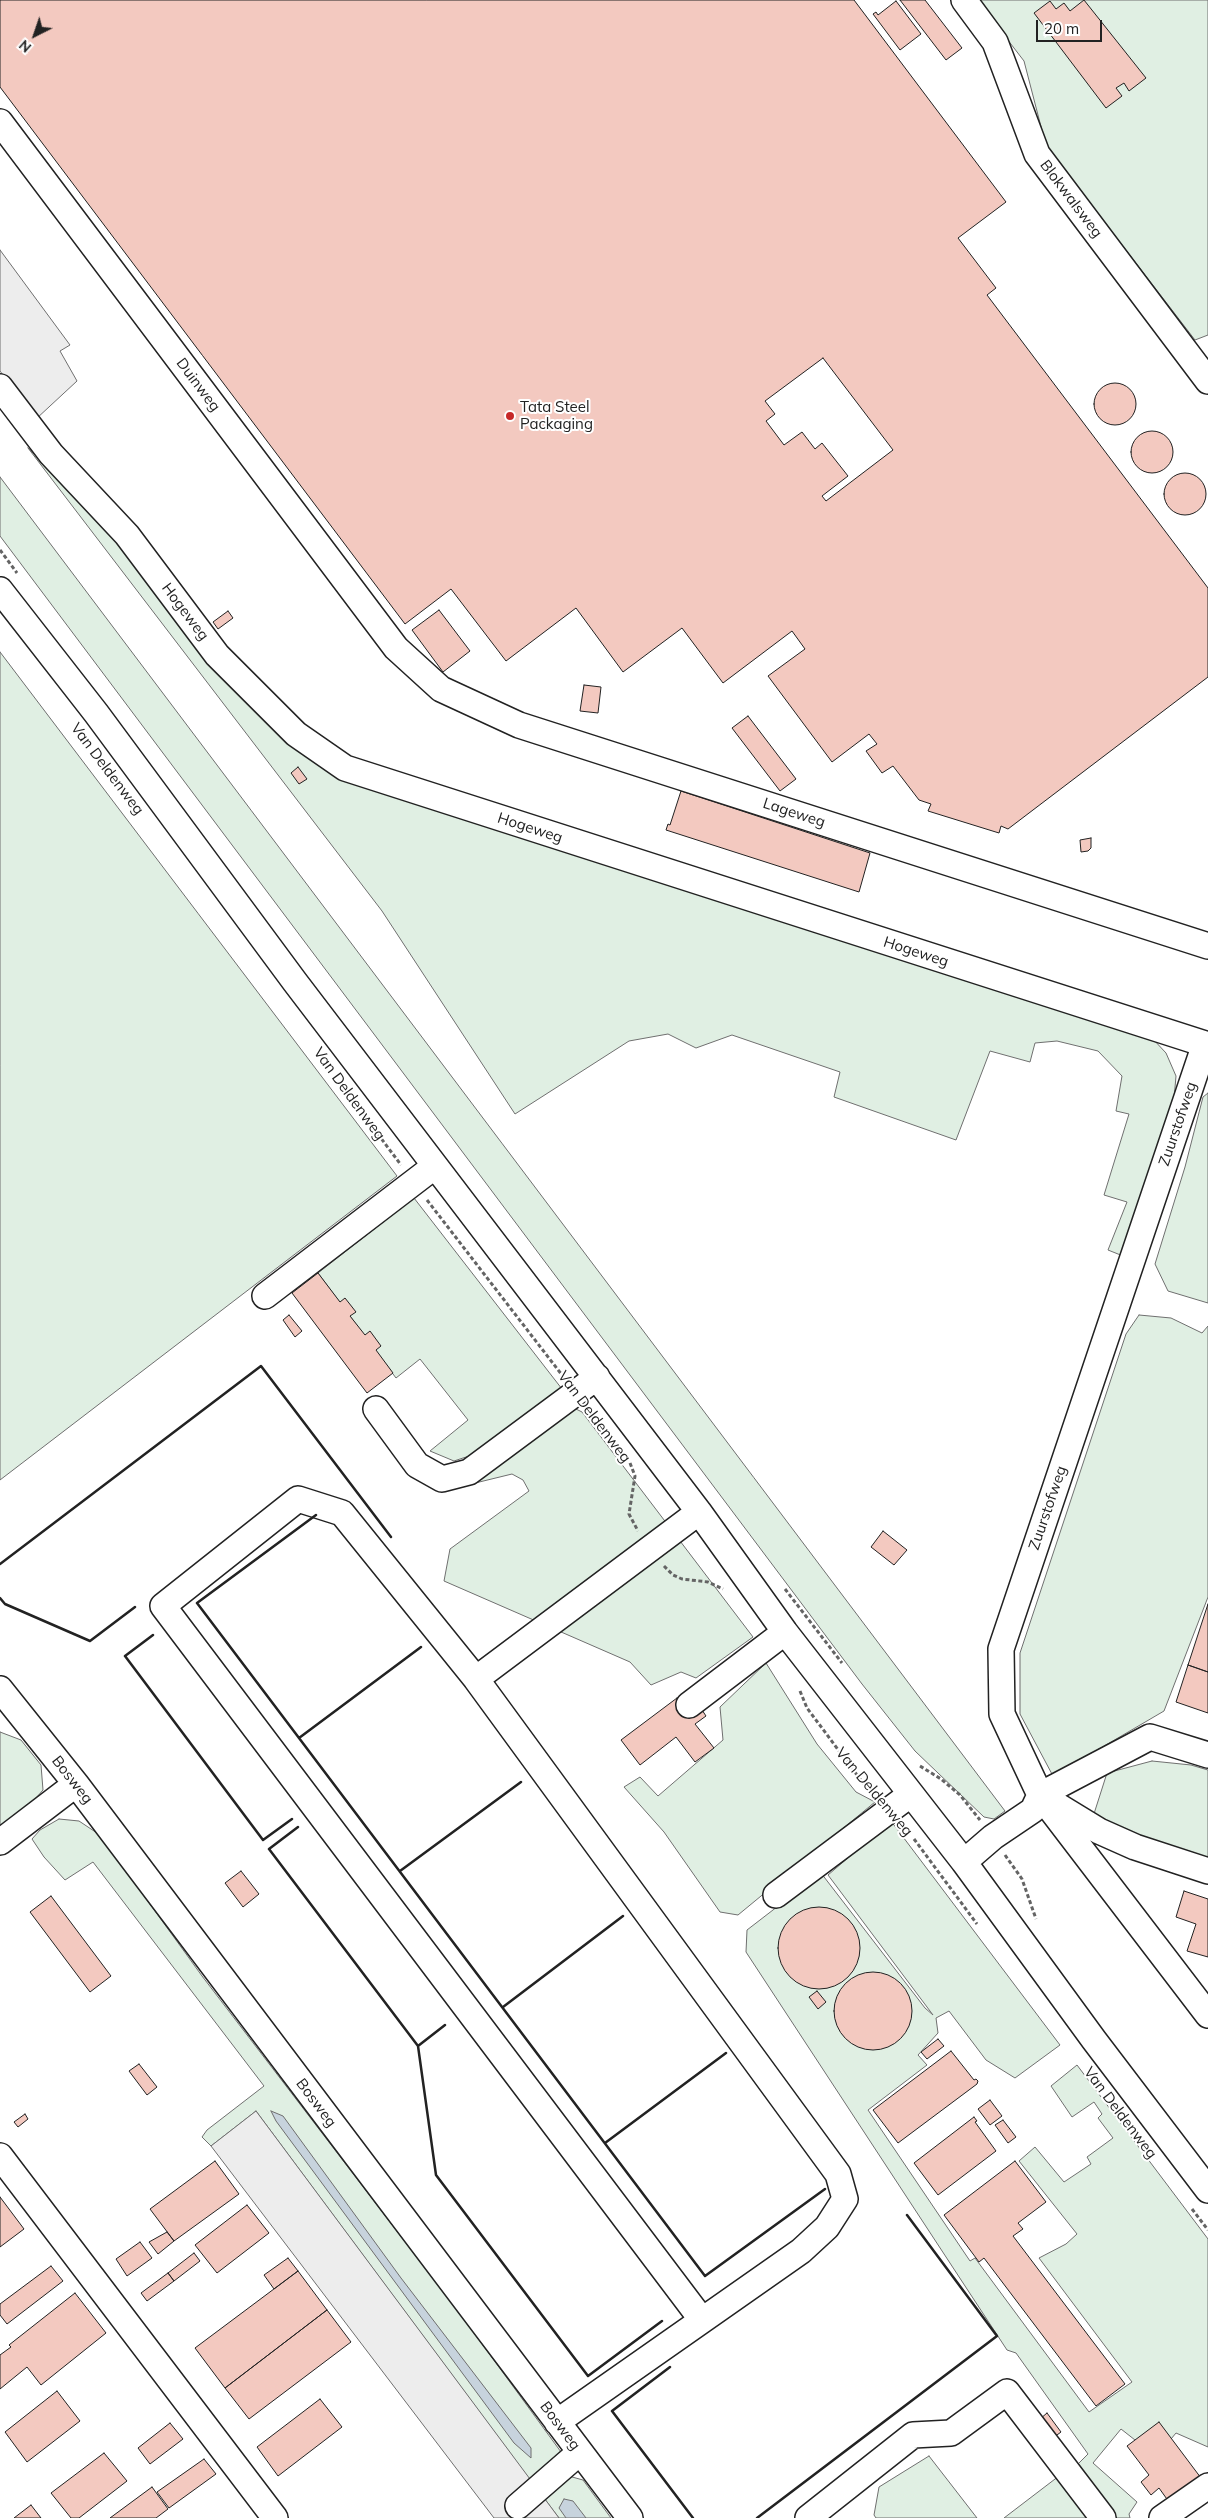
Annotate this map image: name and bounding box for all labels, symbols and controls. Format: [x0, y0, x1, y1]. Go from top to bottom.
north arrow [10, 10, 60, 60]
scale bar [1038, 10, 1104, 42]
text: 20 m [1044, 19, 1079, 38]
text: N [15, 36, 35, 57]
street label: Blokwalsweg [1036, 157, 1106, 241]
street label: Duinweg [172, 355, 224, 415]
place label: Tata Steel Packaging [520, 398, 593, 433]
marker: Tata Steel Packaging [504, 410, 516, 422]
street label: Hogeweg [158, 580, 212, 644]
street label: Van Deldenweg [67, 720, 147, 818]
street label: Lageweg [761, 794, 827, 832]
street label: Hogeweg [495, 809, 565, 847]
street label: Hogeweg [881, 933, 951, 971]
street label: Van Deldenweg [309, 1044, 389, 1144]
street label: Zuurstofweg [1155, 1080, 1201, 1168]
street label: Van Deldenweg [554, 1368, 634, 1466]
street label: Zuurstofweg [1025, 1464, 1071, 1552]
street label: Van Deldenweg [832, 1744, 916, 1840]
street label: Bosweg [48, 1752, 96, 1808]
street label: Van Deldenweg [1080, 2064, 1160, 2162]
street label: Bosweg [292, 2075, 340, 2131]
street label: Bosweg [536, 2398, 584, 2454]

